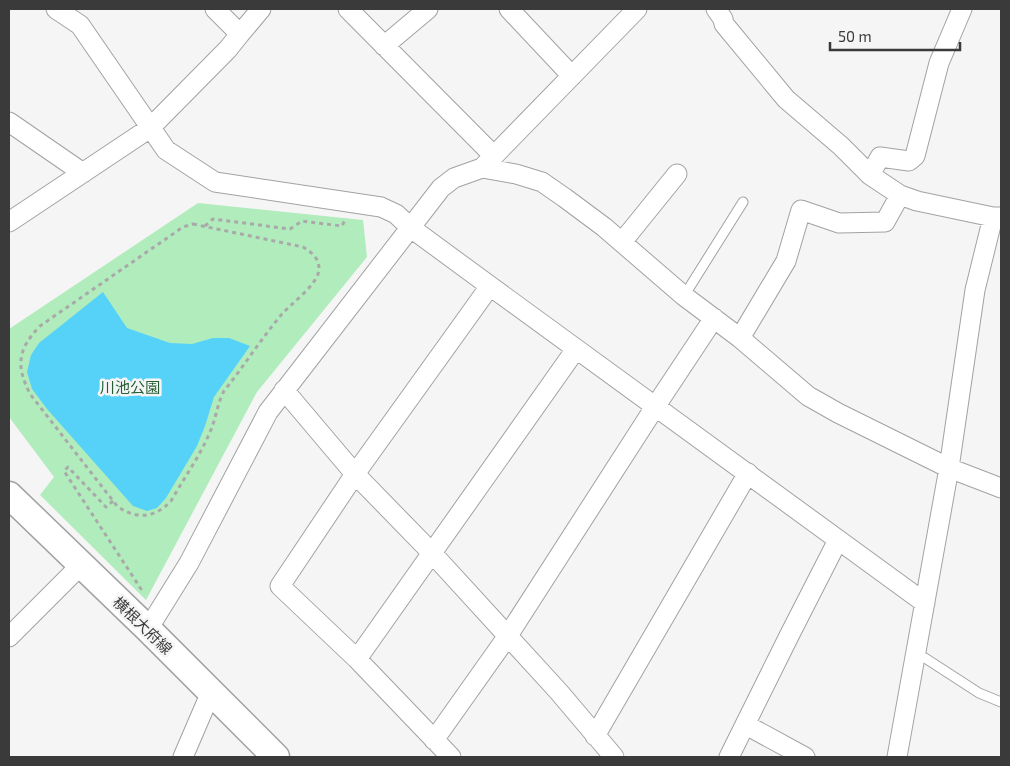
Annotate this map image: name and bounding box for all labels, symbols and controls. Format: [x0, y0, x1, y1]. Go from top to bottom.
scale bar [830, 20, 960, 52]
text: 50 m [838, 27, 872, 45]
park label: 川池公園 [100, 378, 160, 396]
street label: 横根大府線 [110, 592, 176, 658]

